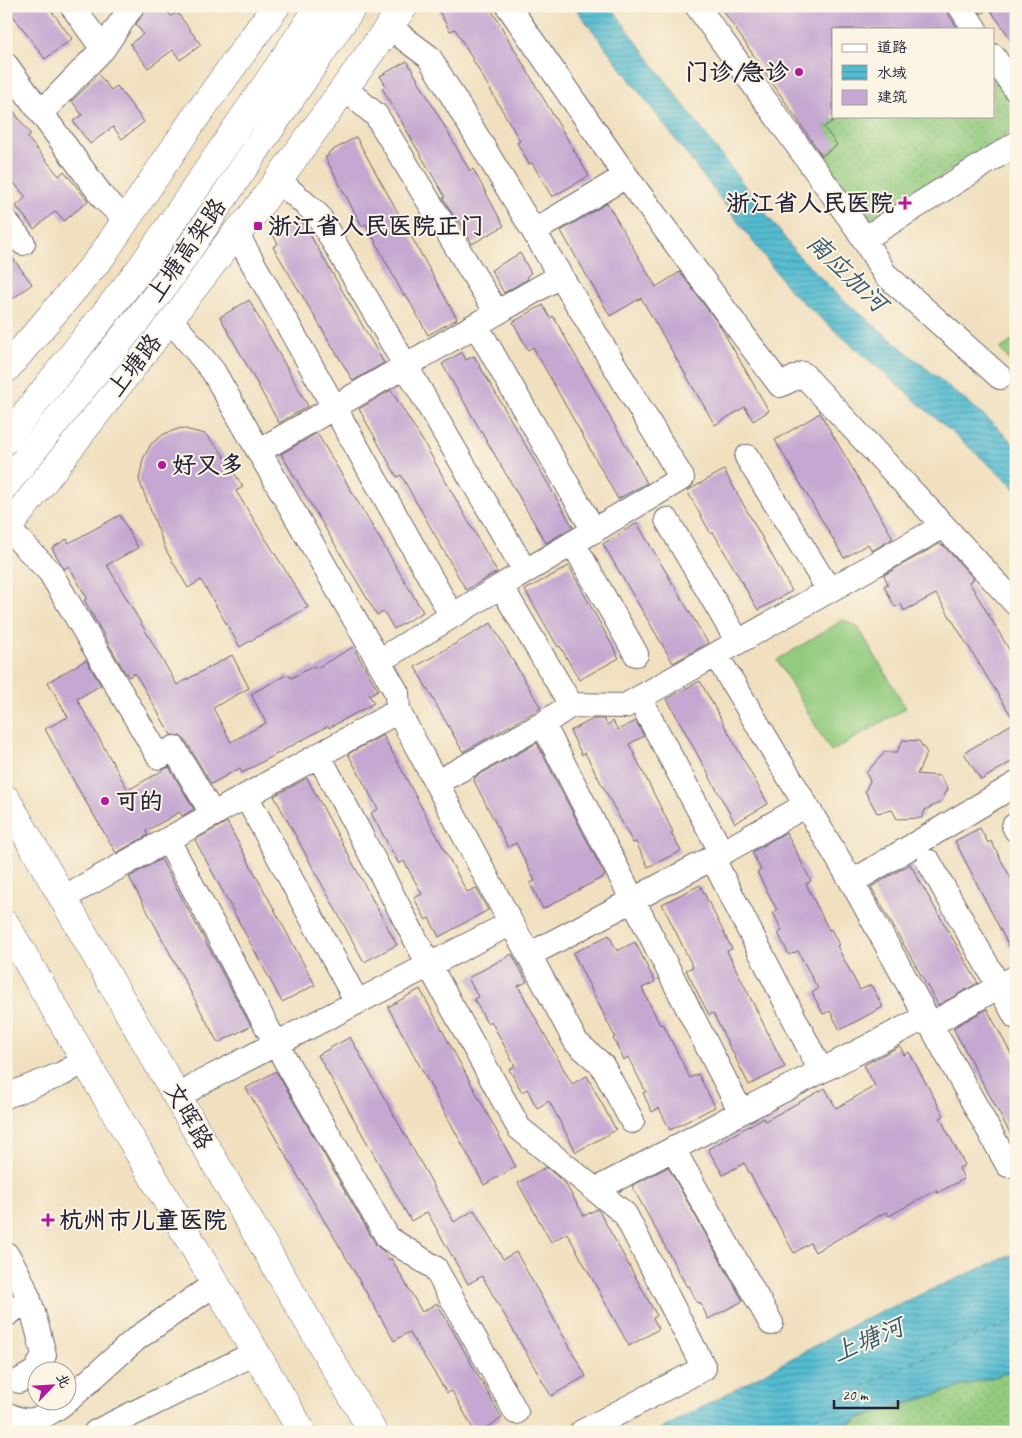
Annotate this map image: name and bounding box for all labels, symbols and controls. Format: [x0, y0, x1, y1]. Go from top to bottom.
legend [832, 28, 994, 118]
text: 道路 [877, 38, 907, 57]
place label: 门诊/急诊 [685, 57, 789, 87]
text: 水域 [877, 64, 907, 83]
marker: 门诊/急诊 [793, 66, 805, 78]
text: 建筑 [877, 88, 907, 107]
place label: 浙江省人民医院 [726, 188, 894, 218]
street label: 上塘高架路 [139, 192, 233, 308]
marker: 浙江省人民医院 [898, 196, 912, 210]
place label: 浙江省人民医院正门 [268, 211, 484, 241]
marker: 浙江省人民医院正门 [252, 220, 264, 232]
water label: 南应加河 [800, 227, 897, 322]
street label: 上塘路 [100, 327, 168, 403]
place label: 好又多 [172, 450, 244, 480]
marker: 好又多 [156, 459, 168, 471]
place label: 可的 [115, 786, 163, 816]
marker: 可的 [99, 795, 111, 807]
street label: 文晖路 [158, 1077, 220, 1155]
place label: 杭州市儿童医院 [59, 1205, 227, 1235]
marker: 杭州市儿童医院 [41, 1213, 55, 1227]
water label: 上塘河 [827, 1309, 912, 1369]
north arrow [28, 1360, 78, 1410]
text: 北 [53, 1371, 74, 1391]
scale bar [834, 1378, 898, 1410]
text: 20 m [842, 1386, 869, 1405]

